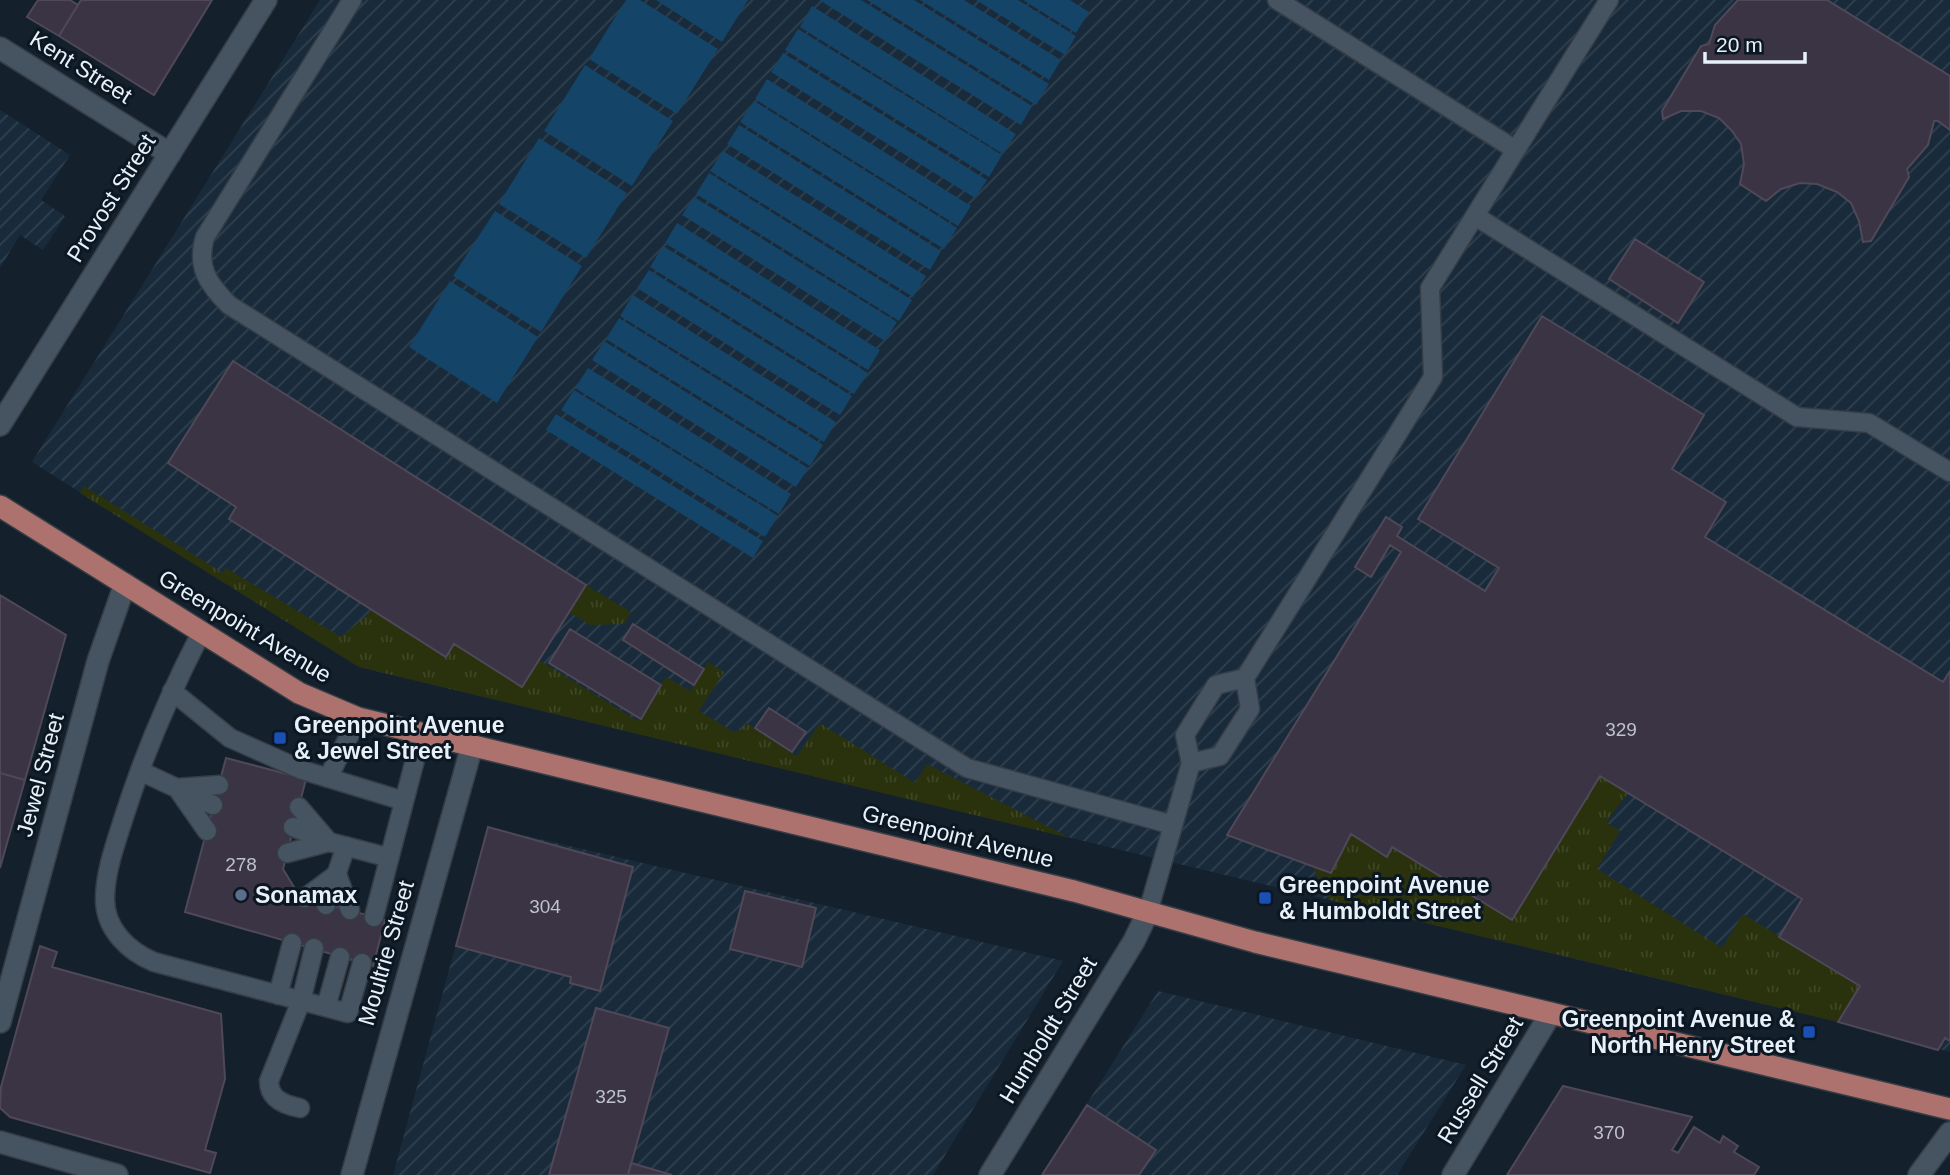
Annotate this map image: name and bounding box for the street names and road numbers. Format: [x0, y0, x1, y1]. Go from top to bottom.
street label: Kent Street [25, 25, 137, 109]
street label: Provost Street [61, 129, 161, 267]
street label: Greenpoint Avenue [154, 564, 336, 688]
street label: Jewel Street [11, 710, 69, 839]
street label: Greenpoint Avenue [860, 800, 1056, 872]
street label: Moultrie Street [353, 877, 419, 1028]
street label: Humboldt Street [994, 952, 1102, 1108]
street label: Russell Street [1432, 1011, 1528, 1148]

